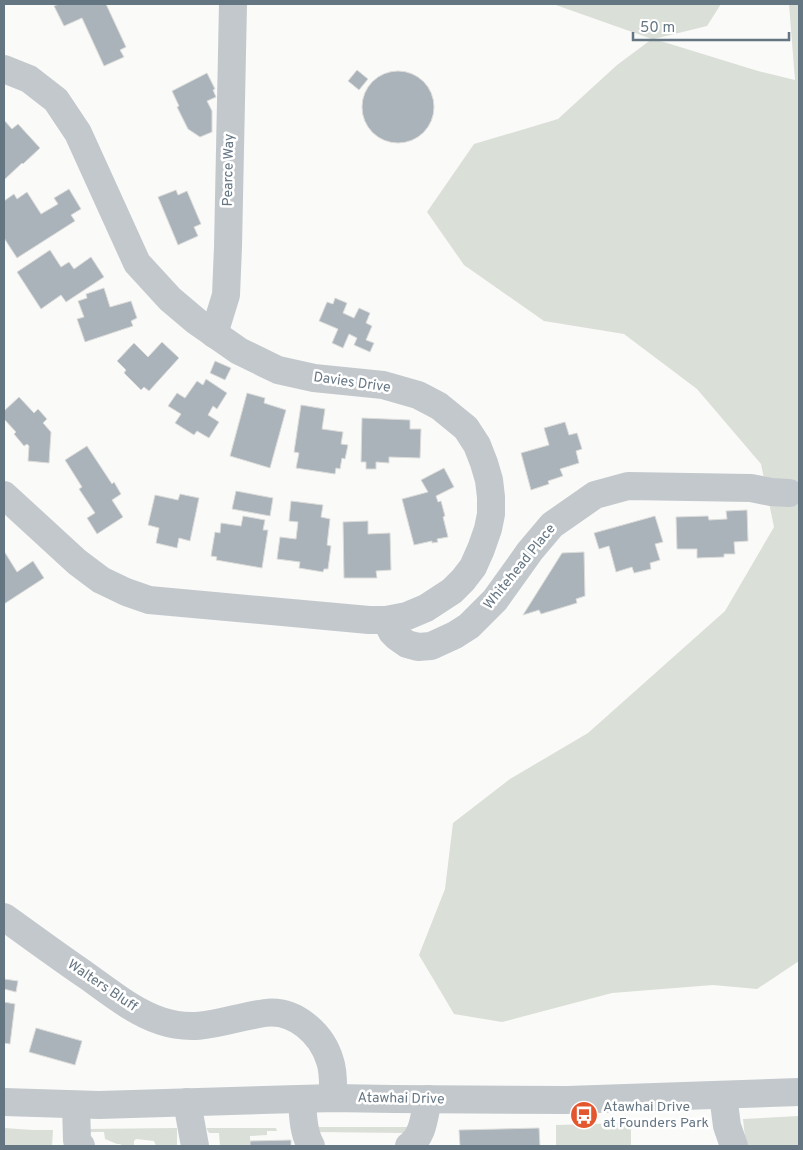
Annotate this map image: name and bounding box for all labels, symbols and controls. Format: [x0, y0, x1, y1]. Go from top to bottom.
scale bar [633, 10, 789, 42]
text: 50 m [640, 19, 675, 38]
street label: Pearce Way [220, 133, 238, 207]
street label: Davies Drive [312, 369, 392, 397]
street label: Whitehead Place [480, 521, 560, 613]
street label: Walters Bluff [64, 956, 141, 1016]
street label: Atawhai Drive [357, 1090, 445, 1108]
place label: Atawhai Drive at Founders Park [603, 1099, 709, 1132]
bus stop icon: Atawhai Drive at Founders Park [569, 1100, 599, 1130]

